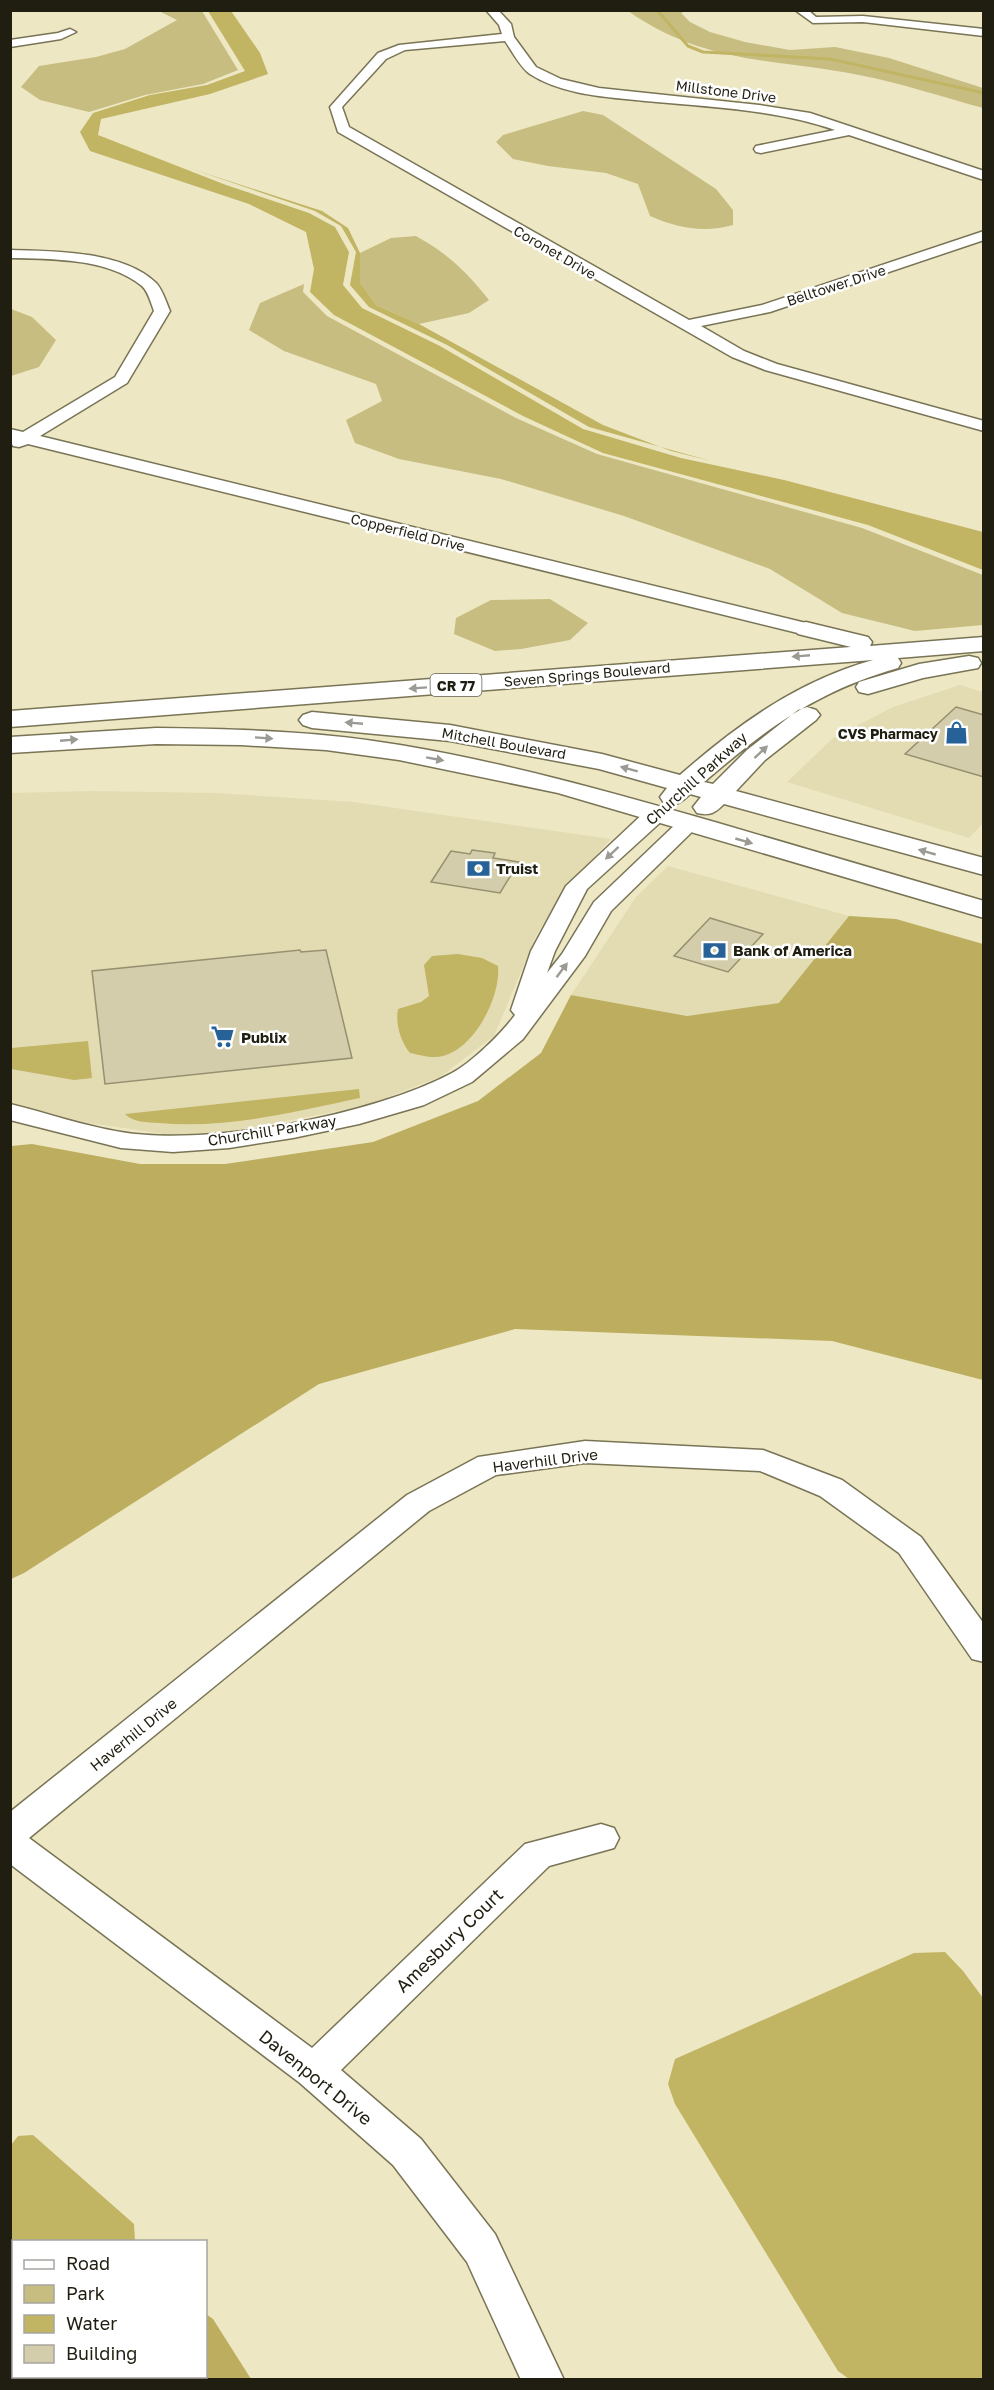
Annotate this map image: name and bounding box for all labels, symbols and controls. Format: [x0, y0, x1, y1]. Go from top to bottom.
street label: Millstone Drive [675, 76, 777, 106]
street label: Coronet Drive [511, 222, 599, 282]
street label: Belltower Drive [784, 261, 888, 309]
street label: Copperfield Drive [349, 510, 467, 554]
one-way arrow [791, 652, 810, 661]
street label: Seven Springs Boulevard [503, 658, 671, 690]
road number: CR 77 [430, 674, 482, 696]
one-way arrow [408, 683, 427, 693]
one-way arrow [344, 718, 363, 727]
shop icon: CVS Pharmacy [943, 720, 969, 746]
street label: Mitchell Boulevard [441, 724, 567, 762]
place label: CVS Pharmacy [838, 725, 939, 742]
street label: Churchill Parkway [642, 727, 751, 828]
one-way arrow [254, 733, 273, 743]
one-way arrow [59, 736, 78, 745]
one-way arrow [753, 745, 768, 759]
one-way arrow [426, 754, 445, 763]
one-way arrow [620, 763, 638, 773]
one-way arrow [735, 837, 753, 846]
one-way arrow [605, 846, 620, 860]
one-way arrow [918, 847, 936, 856]
bank icon: Truist [465, 855, 491, 881]
place label: Truist [496, 859, 538, 877]
bank icon: Bank of America [702, 937, 728, 963]
place label: Bank of America [733, 941, 852, 959]
one-way arrow [556, 963, 568, 979]
supermarket icon: Publix [210, 1024, 236, 1050]
place label: Publix [241, 1028, 287, 1046]
street label: Churchill Parkway [206, 1111, 338, 1149]
street label: Haverhill Drive [491, 1445, 599, 1475]
street label: Haverhill Drive [86, 1693, 180, 1774]
street label: Amesbury Court [391, 1883, 507, 1997]
street label: Davenport Drive [255, 2025, 377, 2129]
legend [12, 2240, 207, 2378]
text: Road [66, 2252, 110, 2274]
text: Park [66, 2282, 105, 2304]
text: Water [66, 2312, 117, 2334]
text: Building [66, 2342, 137, 2364]

